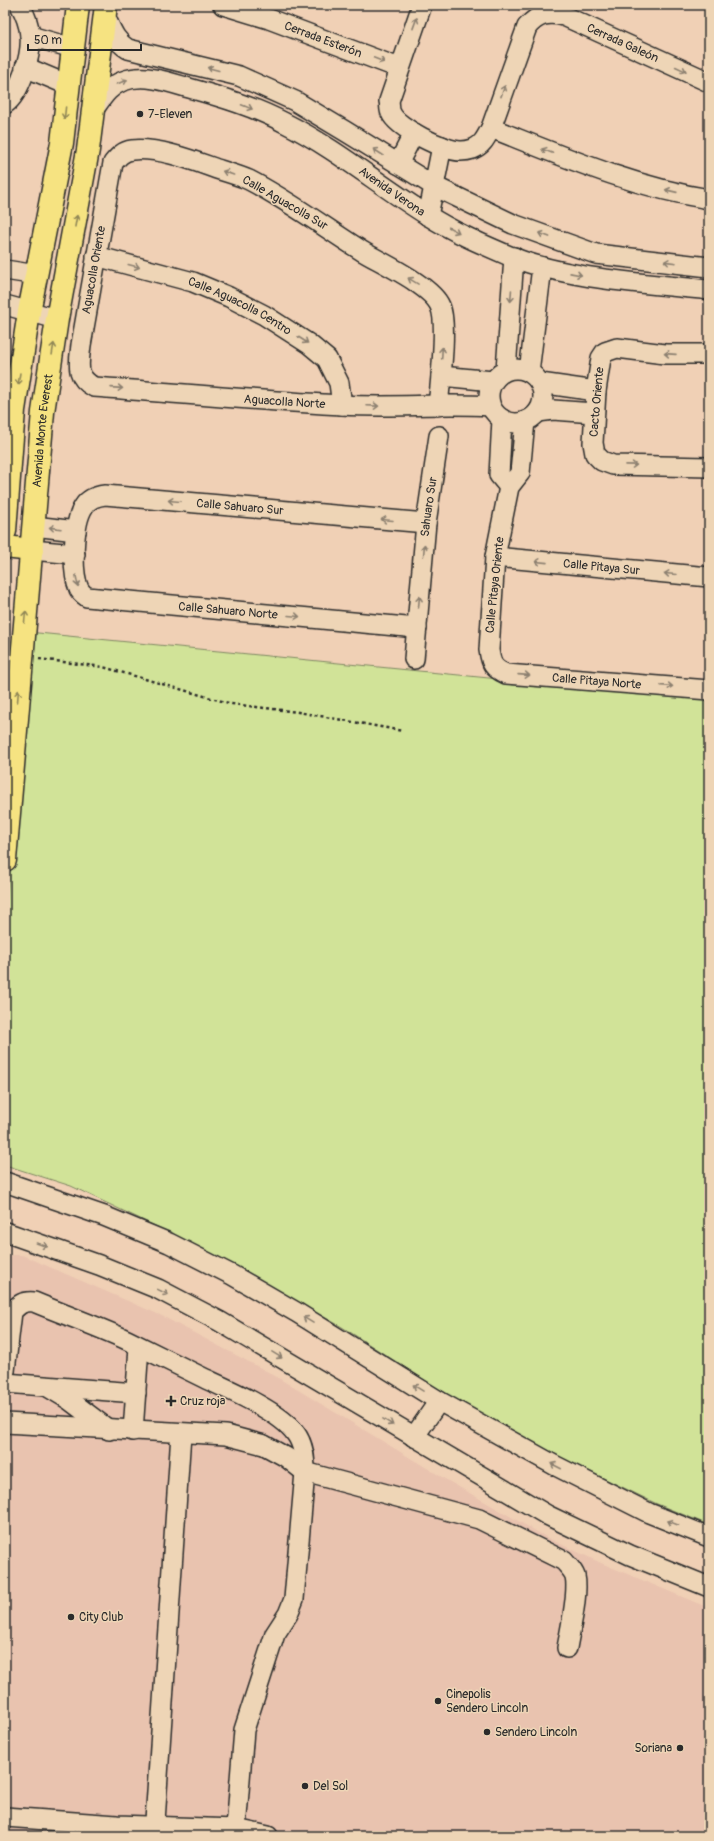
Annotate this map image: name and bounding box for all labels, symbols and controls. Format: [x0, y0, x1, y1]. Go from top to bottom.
street label: Cerrada Esterón [282, 18, 364, 61]
one-way arrow [412, 18, 420, 30]
street label: Cerrada Galeón [585, 20, 661, 66]
scale bar [28, 26, 141, 52]
text: 50 m [34, 33, 62, 48]
one-way arrow [372, 57, 384, 65]
one-way arrow [206, 65, 219, 73]
one-way arrow [675, 66, 687, 73]
one-way arrow [115, 78, 127, 86]
one-way arrow [500, 85, 507, 98]
one-way arrow [240, 103, 252, 111]
one-way arrow [61, 106, 69, 119]
place label: 7-Eleven [148, 107, 193, 122]
marker: 7-Eleven [135, 109, 145, 119]
one-way arrow [542, 146, 554, 154]
one-way arrow [372, 147, 384, 155]
street label: Avenida Verona [356, 163, 428, 220]
one-way arrow [222, 169, 235, 176]
street label: Calle Aguacolla Sur [239, 172, 331, 234]
one-way arrow [665, 186, 678, 194]
one-way arrow [72, 214, 80, 227]
street label: Aguacolla Oriente [79, 225, 109, 315]
one-way arrow [448, 226, 460, 234]
one-way arrow [538, 231, 551, 238]
one-way arrow [664, 259, 677, 266]
one-way arrow [127, 263, 140, 270]
one-way arrow [569, 270, 582, 278]
street label: Calle Aguacolla Centro [187, 274, 295, 339]
one-way arrow [408, 277, 419, 285]
one-way arrow [507, 289, 515, 302]
one-way arrow [297, 336, 308, 344]
one-way arrow [49, 342, 57, 355]
one-way arrow [438, 347, 445, 360]
one-way arrow [664, 350, 677, 357]
street label: Cacto Oriente [586, 366, 608, 438]
one-way arrow [15, 372, 23, 385]
street label: Avenida Monte Everest [29, 373, 56, 488]
one-way arrow [110, 385, 123, 392]
street label: Aguacolla Norte [243, 391, 326, 412]
one-way arrow [366, 403, 379, 410]
one-way arrow [624, 461, 637, 469]
street label: Sahuaro Sur [417, 475, 440, 537]
street label: Calle Sahuaro Sur [196, 496, 285, 518]
one-way arrow [168, 498, 181, 505]
one-way arrow [381, 516, 394, 523]
one-way arrow [49, 524, 62, 532]
street label: Calle Pitaya Oriente [482, 536, 508, 634]
one-way arrow [420, 544, 427, 557]
street label: Calle Pitaya Sur [562, 556, 641, 578]
one-way arrow [535, 559, 548, 566]
one-way arrow [664, 570, 677, 577]
one-way arrow [73, 574, 81, 587]
one-way arrow [415, 596, 423, 609]
street label: Calle Sahuaro Norte [178, 599, 278, 623]
one-way arrow [22, 611, 29, 624]
one-way arrow [287, 613, 300, 620]
street label: Calle Pitaya Norte [552, 670, 642, 692]
one-way arrow [517, 672, 530, 679]
one-way arrow [660, 683, 673, 690]
one-way arrow [15, 690, 22, 703]
one-way arrow [35, 1242, 48, 1249]
one-way arrow [157, 1289, 169, 1296]
one-way arrow [302, 1315, 314, 1323]
one-way arrow [271, 1351, 283, 1359]
one-way arrow [412, 1384, 424, 1392]
place label: Cruz roja [180, 1394, 226, 1409]
marker: Cruz roja [165, 1395, 177, 1407]
one-way arrow [382, 1418, 394, 1426]
one-way arrow [550, 1462, 562, 1470]
one-way arrow [667, 1518, 679, 1526]
place label: City Club [79, 1610, 123, 1625]
marker: City Club [66, 1612, 76, 1622]
place label: Cinepolis Sendero Lincoln [446, 1687, 528, 1716]
marker: Cinepolis Sendero Lincoln [433, 1696, 443, 1706]
place label: Sendero Lincoln [495, 1725, 577, 1740]
marker: Sendero Lincoln [482, 1727, 492, 1737]
place label: Soriana [635, 1741, 672, 1756]
marker: Soriana [675, 1743, 685, 1753]
place label: Del Sol [313, 1779, 348, 1794]
marker: Del Sol [300, 1781, 310, 1791]

